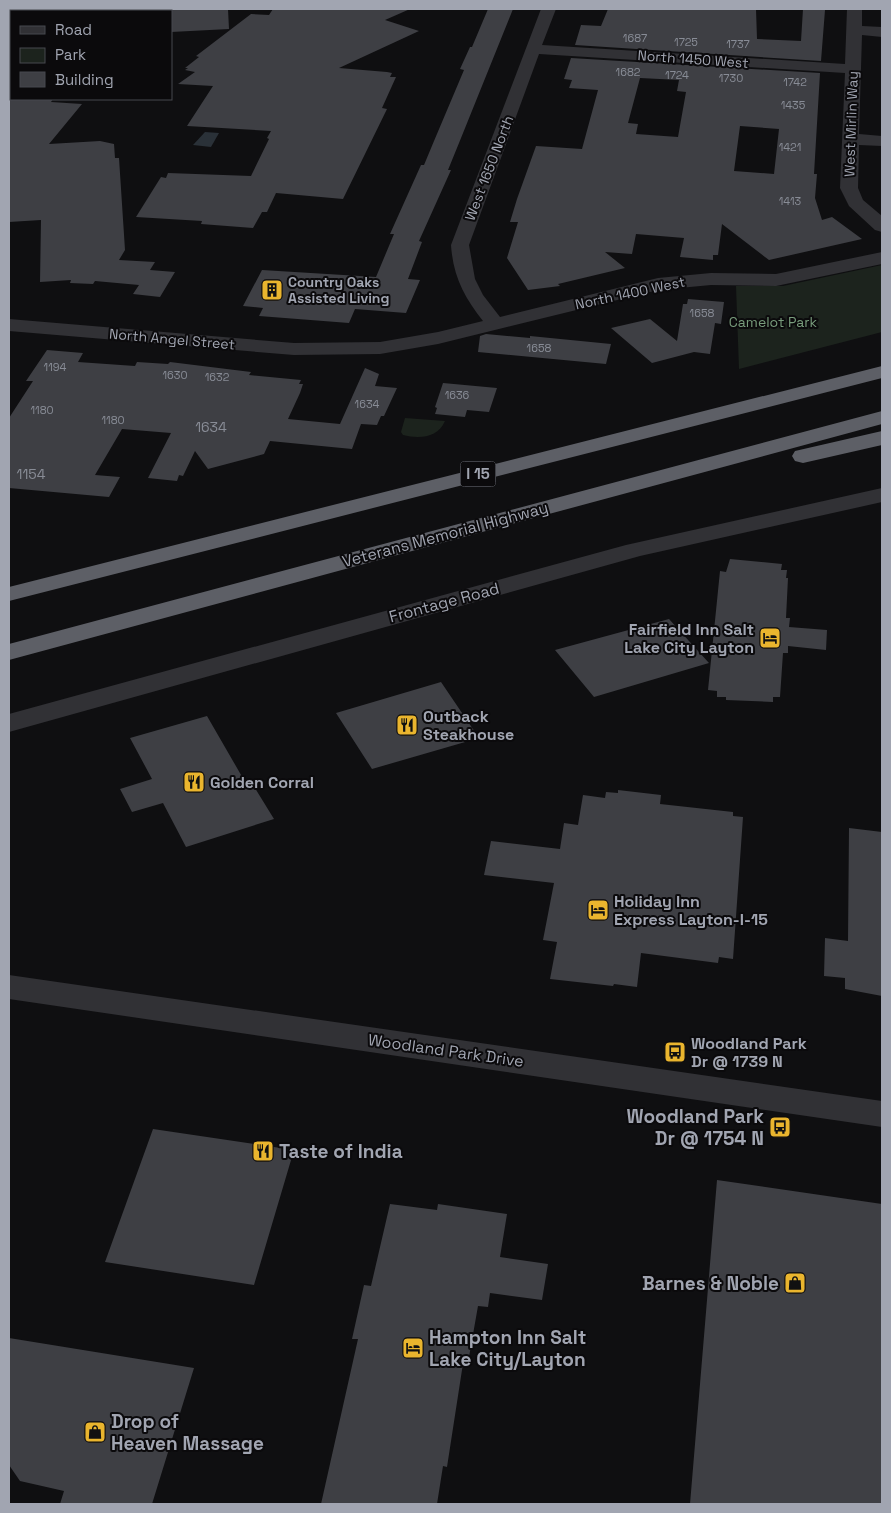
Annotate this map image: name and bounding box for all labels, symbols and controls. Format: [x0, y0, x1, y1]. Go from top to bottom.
legend [10, 10, 172, 100]
text: Road [55, 20, 92, 39]
house number: 1687 [623, 31, 647, 45]
house number: 1725 [674, 35, 698, 49]
house number: 1737 [726, 37, 750, 51]
text: Park [55, 45, 86, 64]
street label: North 1450 West [637, 46, 749, 72]
house number: 1682 [616, 65, 641, 79]
house number: 1724 [665, 68, 689, 82]
text: Building [55, 70, 114, 89]
house number: 1730 [719, 71, 743, 85]
street label: West Mirlin Way [840, 71, 862, 177]
house number: 1742 [783, 75, 807, 89]
house number: 1435 [781, 98, 806, 112]
street label: West 1650 North [461, 113, 517, 223]
house number: 1421 [779, 140, 801, 154]
house number: 1413 [779, 194, 802, 208]
place label: Country Oaks Assisted Living [288, 273, 389, 307]
street label: North 1400 West [573, 273, 687, 313]
building icon: Country Oaks Assisted Living [260, 278, 284, 302]
house number: 1658 [690, 306, 715, 320]
park label: Camelot Park [729, 313, 818, 331]
street label: North Angel Street [108, 325, 236, 353]
house number: 1658 [527, 341, 552, 355]
house number: 1194 [44, 360, 67, 374]
house number: 1630 [162, 368, 188, 382]
house number: 1632 [205, 370, 230, 384]
house number: 1636 [445, 388, 470, 402]
house number: 1634 [355, 397, 380, 411]
house number: 1180 [30, 403, 54, 417]
house number: 1180 [101, 413, 125, 427]
house number: 1634 [195, 418, 227, 436]
road number: I 15 [460, 462, 496, 486]
house number: 1154 [17, 465, 46, 483]
street label: Veterans Memorial Highway [340, 497, 550, 572]
street label: Frontage Road [387, 578, 502, 627]
place label: Fairfield Inn Salt Lake City Layton [624, 619, 754, 658]
hotel icon: Fairfield Inn Salt Lake City Layton [758, 626, 782, 650]
place label: Outback Steakhouse [423, 706, 514, 745]
restaurant icon: Outback Steakhouse [395, 713, 419, 737]
restaurant icon: Golden Corral [182, 770, 206, 794]
place label: Golden Corral [210, 772, 314, 793]
place label: Holiday Inn Express Layton-I-15 [614, 891, 768, 930]
hotel icon: Holiday Inn Express Layton-I-15 [586, 898, 610, 922]
street label: Woodland Park Drive [367, 1029, 525, 1072]
place label: Woodland Park Dr @ 1739 N [691, 1033, 807, 1072]
bus stop icon: Woodland Park Dr @ 1739 N [663, 1040, 687, 1064]
place label: Woodland Park Dr @ 1754 N [626, 1104, 764, 1151]
bus stop icon: Woodland Park Dr @ 1754 N [768, 1115, 792, 1139]
restaurant icon: Taste of India [251, 1139, 275, 1163]
place label: Taste of India [279, 1139, 403, 1164]
place label: Barnes & Noble [642, 1271, 779, 1296]
shop icon: Barnes & Noble [783, 1271, 807, 1295]
place label: Hampton Inn Salt Lake City/Layton [429, 1325, 586, 1372]
hotel icon: Hampton Inn Salt Lake City/Layton [401, 1336, 425, 1360]
place label: Drop of Heaven Massage [111, 1409, 264, 1456]
shop icon: Drop of Heaven Massage [83, 1420, 107, 1444]

